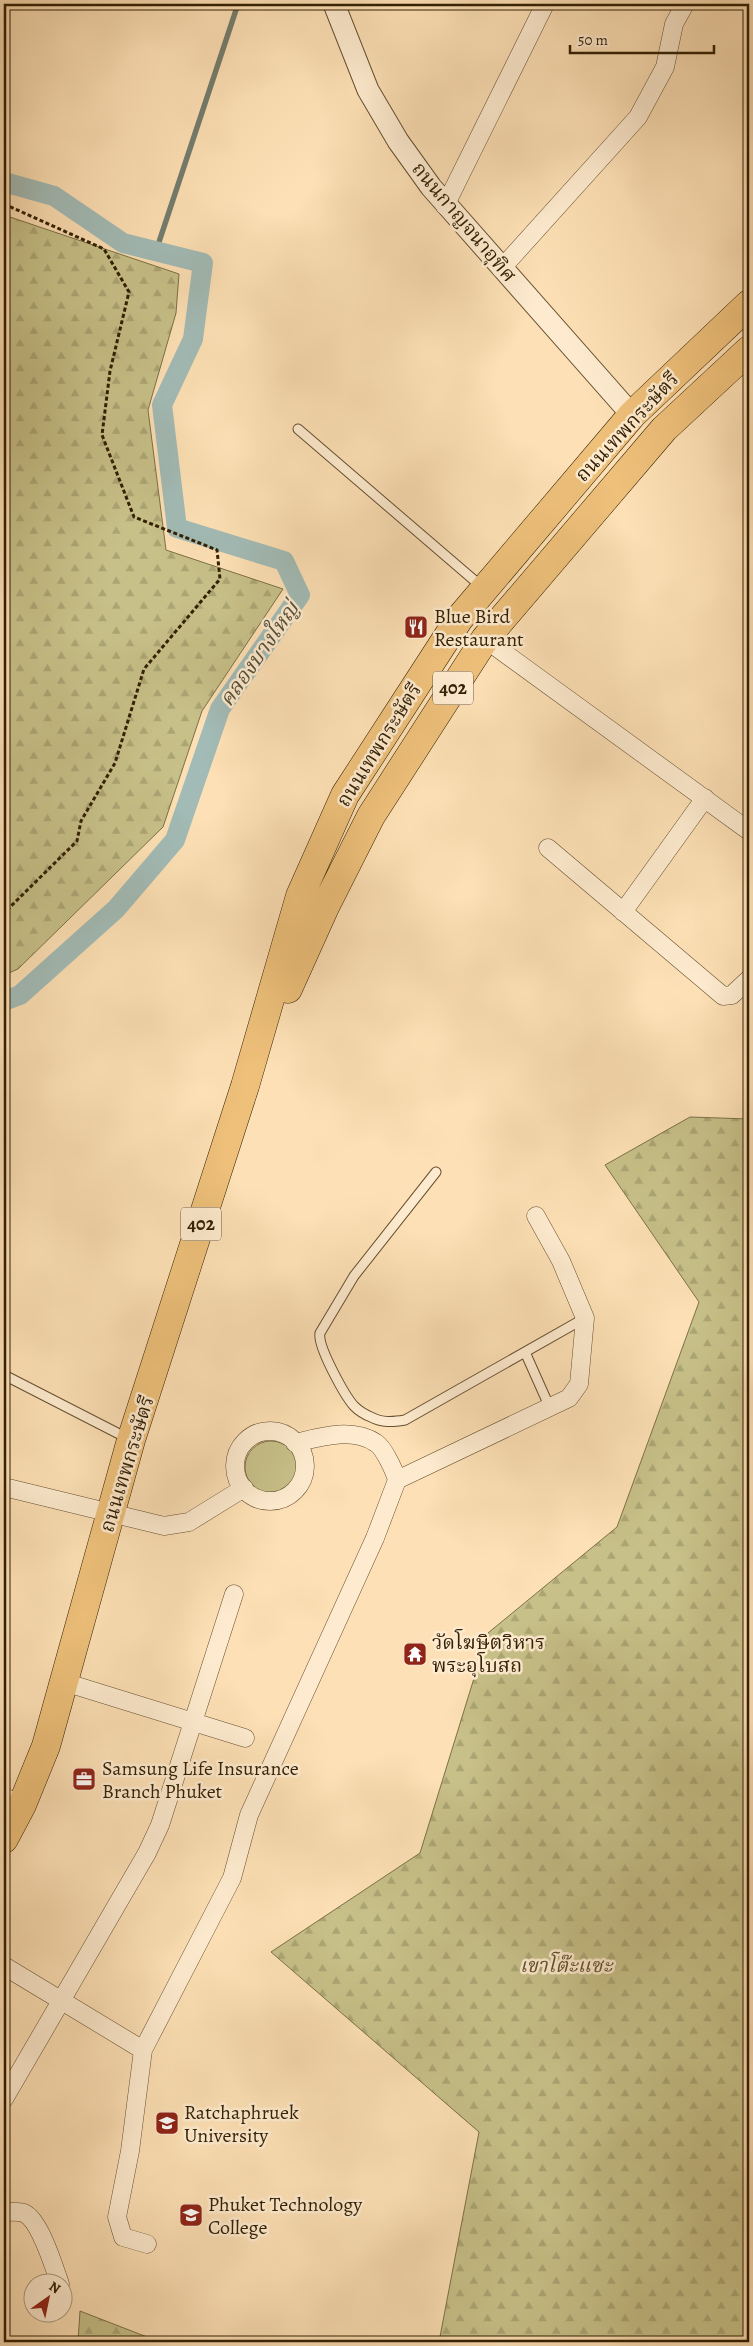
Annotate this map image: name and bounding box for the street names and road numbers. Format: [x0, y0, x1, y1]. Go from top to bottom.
street label: ถนนกาญจนาอุทิศ [406, 156, 522, 288]
street label: ถนนเทพกระษัตรี [569, 366, 685, 488]
road number: 402 [433, 671, 473, 704]
street label: ถนนเทพกระษัตรี [330, 678, 428, 812]
road number: 402 [181, 1208, 221, 1240]
street label: ถนนเทพกระษัตรี [93, 1392, 161, 1535]

